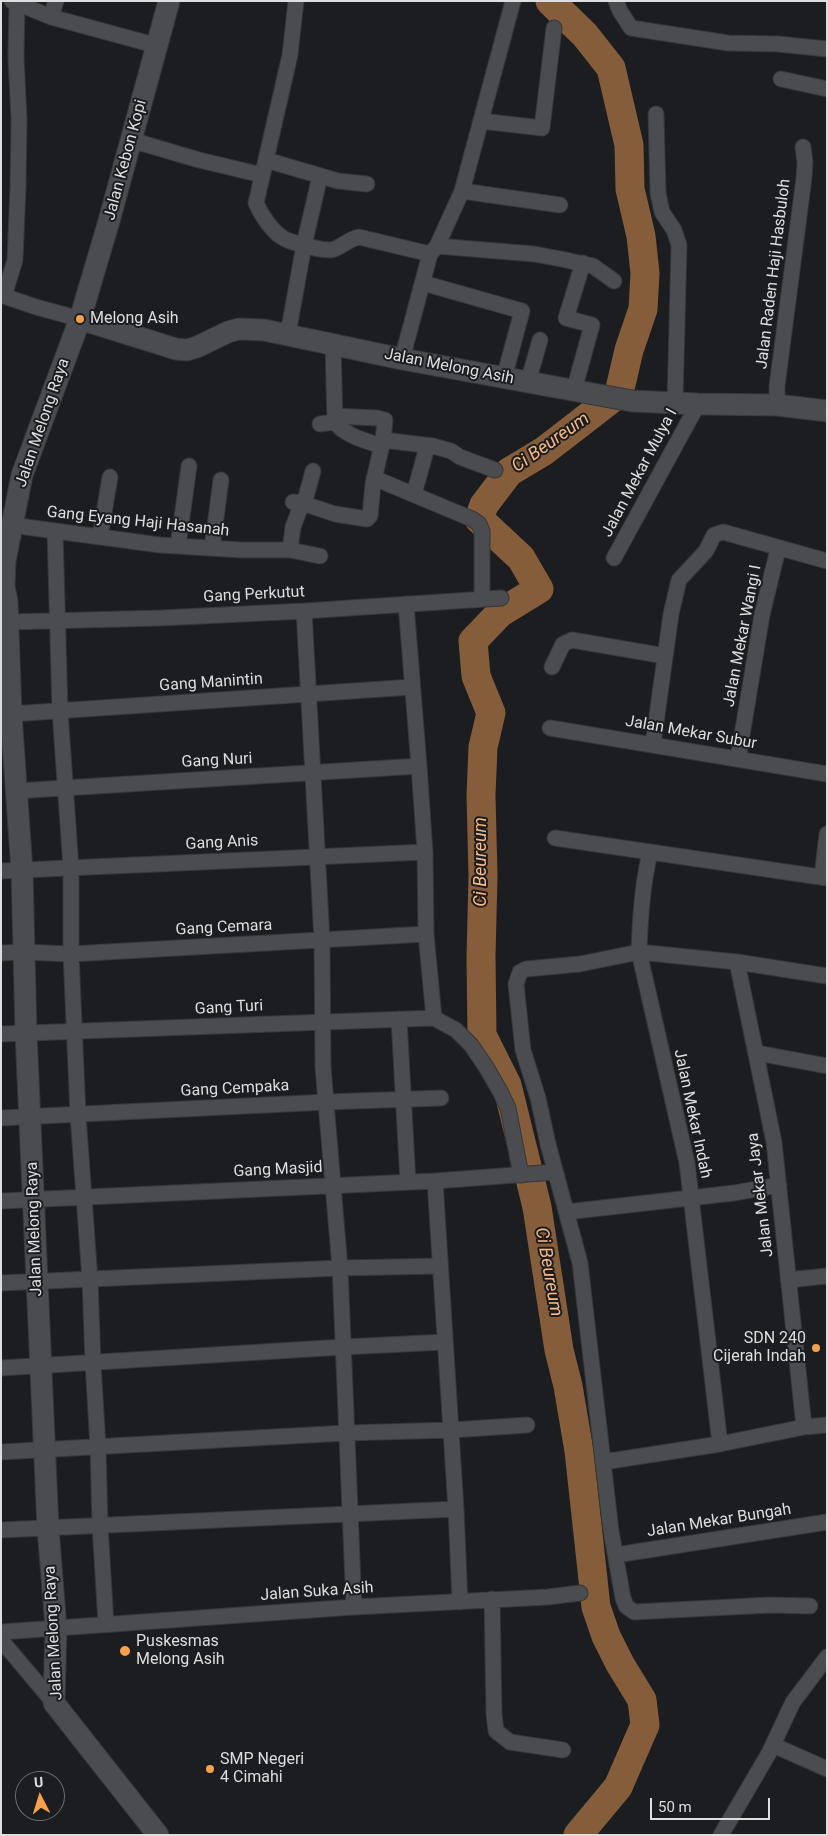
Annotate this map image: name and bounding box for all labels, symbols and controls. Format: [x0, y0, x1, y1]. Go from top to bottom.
street label: Jalan Kebon Kopi [101, 98, 151, 222]
street label: Jalan Raden Haji Hasbuloh [753, 178, 795, 370]
place label: Melong Asih [90, 309, 179, 329]
marker: Melong Asih [74, 313, 86, 325]
street label: Jalan Melong Asih [383, 345, 515, 389]
street label: Jalan Melong Raya [12, 356, 74, 490]
street label: Jalan Mekar Mulya I [598, 405, 682, 541]
water label: Ci Beureum [508, 408, 594, 478]
street label: Gang Eyang Haji Hasanah [46, 503, 230, 541]
street label: Jalan Mekar Wangi I [720, 563, 766, 709]
street label: Gang Perkutut [203, 583, 305, 607]
street label: Gang Manintin [159, 670, 263, 696]
street label: Jalan Mekar Subur [624, 712, 758, 754]
street label: Gang Nuri [181, 750, 253, 772]
water label: Ci Beureum [470, 817, 492, 907]
street label: Gang Anis [185, 832, 259, 854]
street label: Gang Cemara [175, 916, 273, 940]
street label: Gang Turi [194, 997, 264, 1019]
street label: Jalan Mekar Indah [669, 1048, 715, 1180]
street label: Gang Cempaka [180, 1077, 290, 1101]
street label: Jalan Mekar Jaya [744, 1132, 778, 1258]
street label: Gang Masjid [233, 1158, 323, 1182]
street label: Jalan Melong Raya [23, 1161, 47, 1297]
water label: Ci Beureum [530, 1226, 566, 1318]
place label: SDN 240 Cijerah Indah [713, 1329, 806, 1367]
marker: SDN 240 Cijerah Indah [810, 1342, 822, 1354]
street label: Jalan Mekar Bungah [646, 1500, 792, 1542]
street label: Jalan Melong Raya [41, 1565, 67, 1701]
street label: Jalan Suka Asih [260, 1578, 374, 1606]
place label: Puskesmas Melong Asih [136, 1632, 225, 1670]
marker: Puskesmas Melong Asih [118, 1644, 132, 1658]
place label: SMP Negeri 4 Cimahi [220, 1750, 304, 1788]
marker: SMP Negeri 4 Cimahi [204, 1763, 216, 1775]
north arrow [15, 1771, 65, 1821]
text: U [33, 1774, 44, 1790]
scale bar [653, 1788, 773, 1820]
text: 50 m [658, 1798, 692, 1816]

